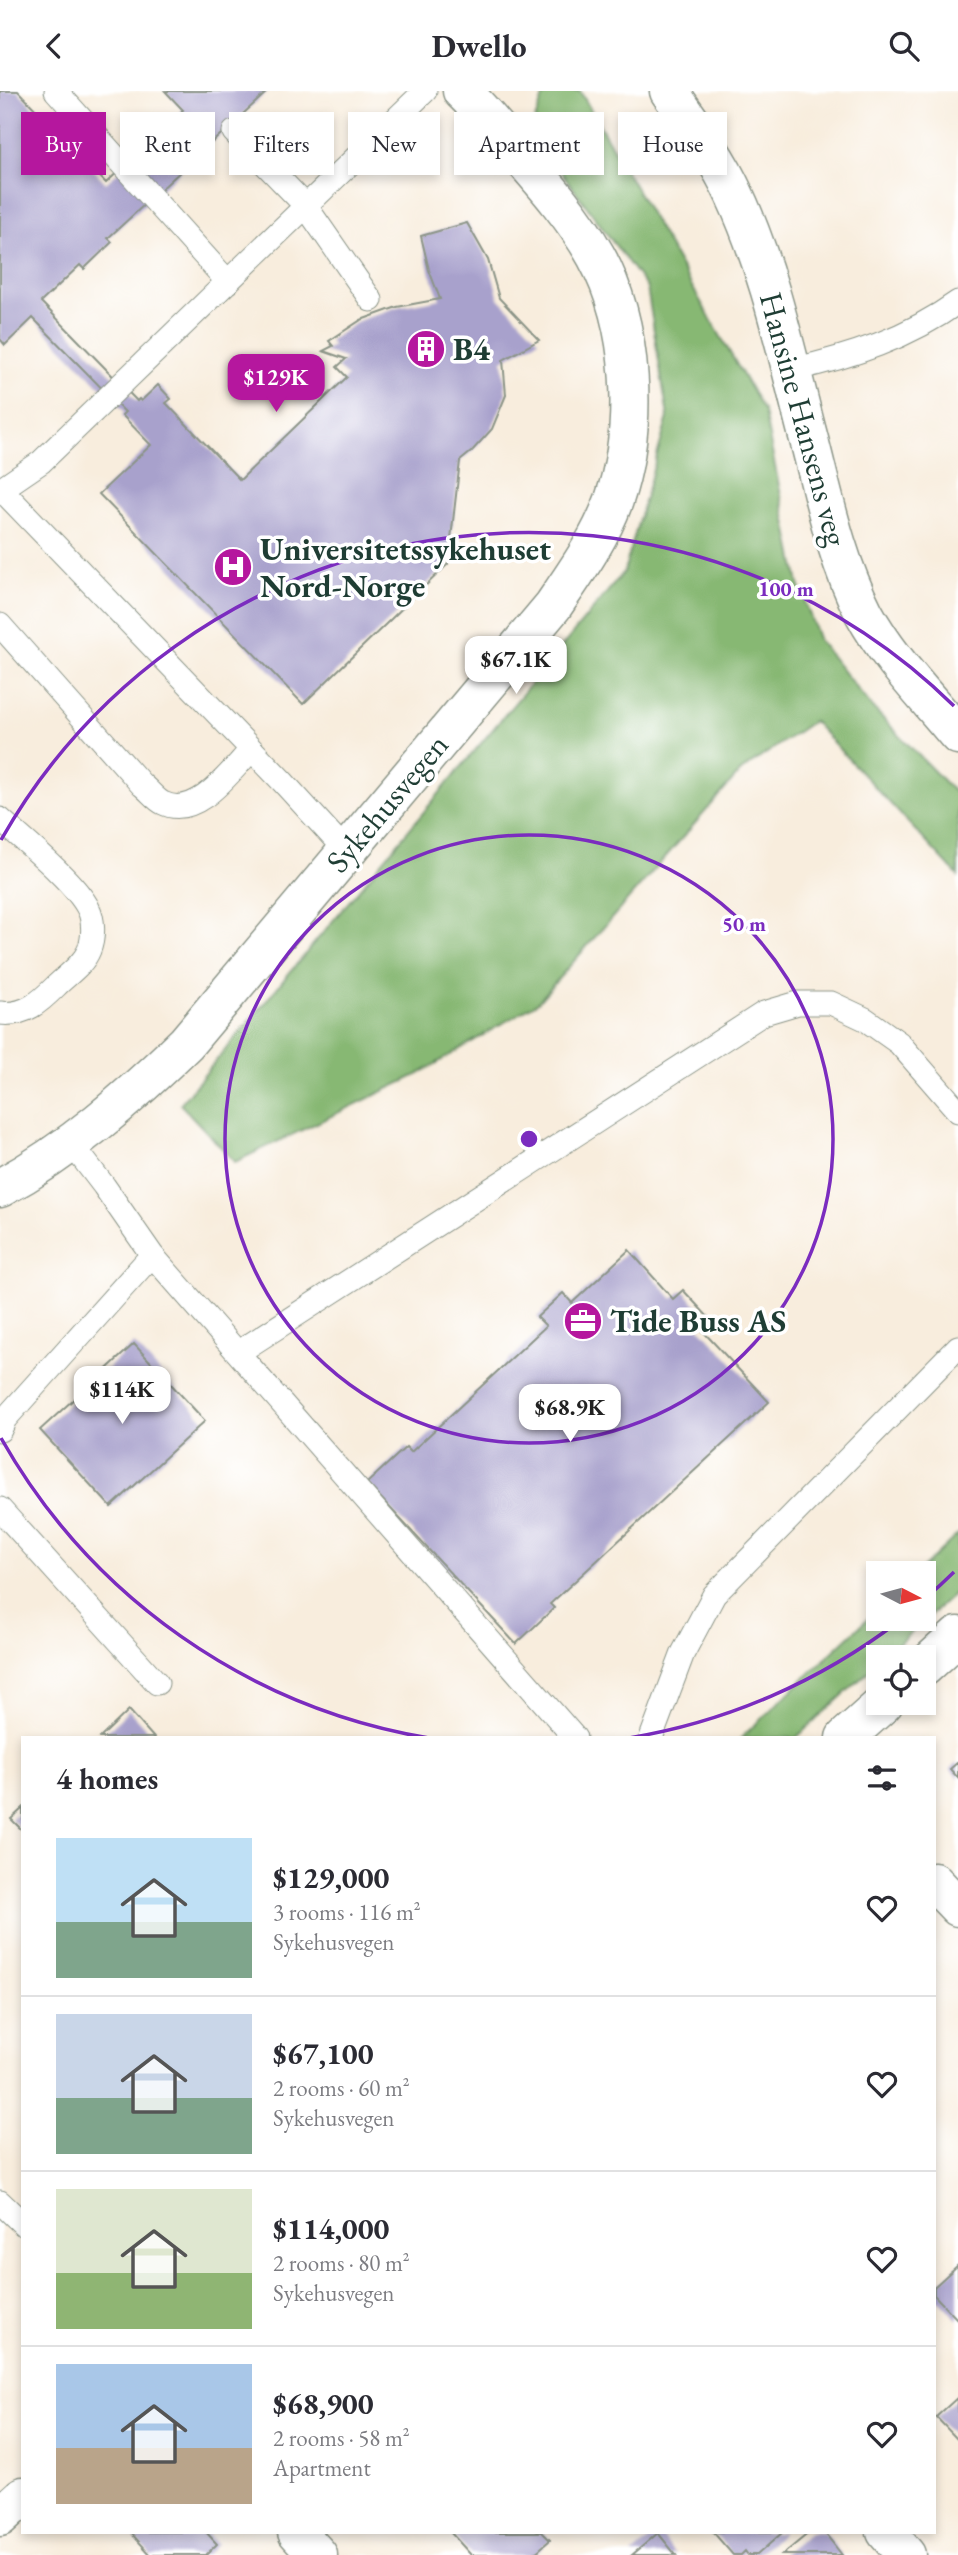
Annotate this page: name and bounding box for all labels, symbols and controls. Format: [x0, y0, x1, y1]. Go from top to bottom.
text: Dwello [431, 25, 527, 67]
icon: back [35, 27, 73, 65]
icon: search [885, 27, 923, 65]
chip: Buy [21, 112, 106, 175]
chip: Rent [120, 112, 215, 175]
chip: Filters [229, 112, 334, 175]
chip: New [348, 112, 440, 175]
chip: Apartment [454, 112, 604, 175]
chip: House [618, 112, 727, 175]
street label: Hansine Hansens veg [750, 287, 858, 552]
building icon: B4 [405, 328, 447, 370]
place label: B4 [453, 328, 491, 370]
pin: $129K [227, 355, 325, 414]
text: $129K [244, 362, 308, 392]
place label: Universitetssykehuset Nord-Norge [260, 528, 551, 607]
hospital icon: Universitetssykehuset Nord-Norge [212, 546, 254, 588]
text: 100 m [758, 575, 814, 602]
pin: $67.1K [459, 637, 573, 696]
text: $67.1K [481, 644, 551, 674]
street label: Sykehusvegen [317, 725, 457, 881]
text: 50 m [722, 910, 766, 937]
centre of rings [517, 1127, 541, 1151]
office icon: Tide Buss AS [562, 1300, 604, 1342]
place label: Tide Buss AS [610, 1300, 786, 1342]
pin: $114K [73, 1367, 171, 1426]
text: $114K [90, 1374, 154, 1404]
pin: $68.9K [513, 1385, 627, 1444]
text: $68.9K [535, 1392, 605, 1422]
north arrow [866, 1561, 936, 1631]
map controls [866, 1561, 936, 1715]
button: locate [866, 1645, 936, 1715]
text: 4 homes [56, 1759, 158, 1798]
icon: filters [863, 1759, 901, 1797]
text: $129,000 [273, 1858, 389, 1897]
icon: home [112, 1866, 196, 1950]
icon: heart [863, 1889, 901, 1927]
text: 3 rooms · 116 m² [273, 1897, 421, 1927]
text: Sykehusvegen [273, 1927, 395, 1957]
text: $67,100 [273, 2034, 374, 2073]
icon: home [112, 2042, 196, 2126]
icon: heart [863, 2065, 901, 2103]
text: 2 rooms · 60 m² [273, 2073, 410, 2103]
text: Sykehusvegen [273, 2103, 395, 2133]
text: $114,000 [273, 2209, 389, 2248]
icon: home [112, 2217, 196, 2301]
icon: heart [863, 2240, 901, 2278]
text: 2 rooms · 80 m² [273, 2248, 410, 2278]
text: Sykehusvegen [273, 2278, 395, 2308]
text: $68,900 [273, 2384, 374, 2423]
icon: home [112, 2392, 196, 2476]
icon: heart [863, 2415, 901, 2453]
text: 2 rooms · 58 m² [273, 2423, 410, 2453]
text: Apartment [273, 2453, 371, 2483]

